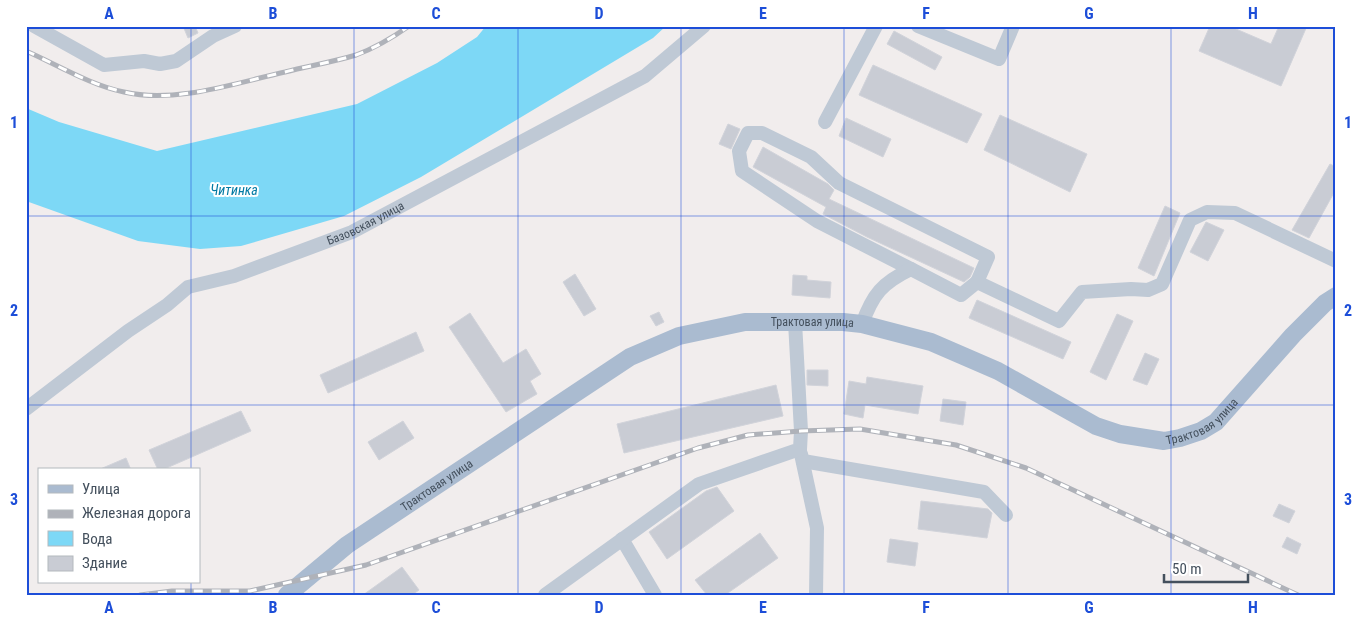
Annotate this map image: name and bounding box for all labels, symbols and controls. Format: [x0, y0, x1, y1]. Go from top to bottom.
text: A [104, 4, 114, 23]
text: B [269, 4, 278, 23]
text: C [431, 4, 441, 23]
text: D [594, 4, 604, 23]
text: E [759, 4, 767, 23]
text: F [922, 4, 930, 23]
text: G [1084, 4, 1094, 23]
text: H [1248, 4, 1258, 23]
text: 1 [10, 113, 18, 132]
text: 1 [1344, 113, 1352, 132]
water label: Читинка [210, 182, 258, 198]
street label: Базовская улица [325, 198, 407, 248]
text: 2 [10, 301, 18, 320]
text: 2 [1344, 301, 1352, 320]
street label: Трактовая улица [771, 315, 855, 330]
street label: Трактовая улица [1165, 395, 1241, 448]
street label: Трактовая улица [398, 456, 476, 514]
legend [38, 468, 200, 584]
text: Улица [82, 480, 120, 498]
text: 3 [10, 490, 18, 509]
text: 3 [1344, 490, 1352, 509]
text: Железная дорога [82, 504, 191, 522]
text: Вода [82, 530, 112, 548]
scale bar [1164, 551, 1248, 583]
text: Здание [82, 554, 127, 572]
text: 50 m [1172, 560, 1202, 578]
text: A [104, 598, 114, 617]
text: B [269, 598, 278, 617]
text: C [431, 598, 441, 617]
text: D [594, 598, 604, 617]
text: E [759, 598, 767, 617]
text: F [922, 598, 930, 617]
text: G [1084, 598, 1094, 617]
text: H [1248, 598, 1258, 617]

